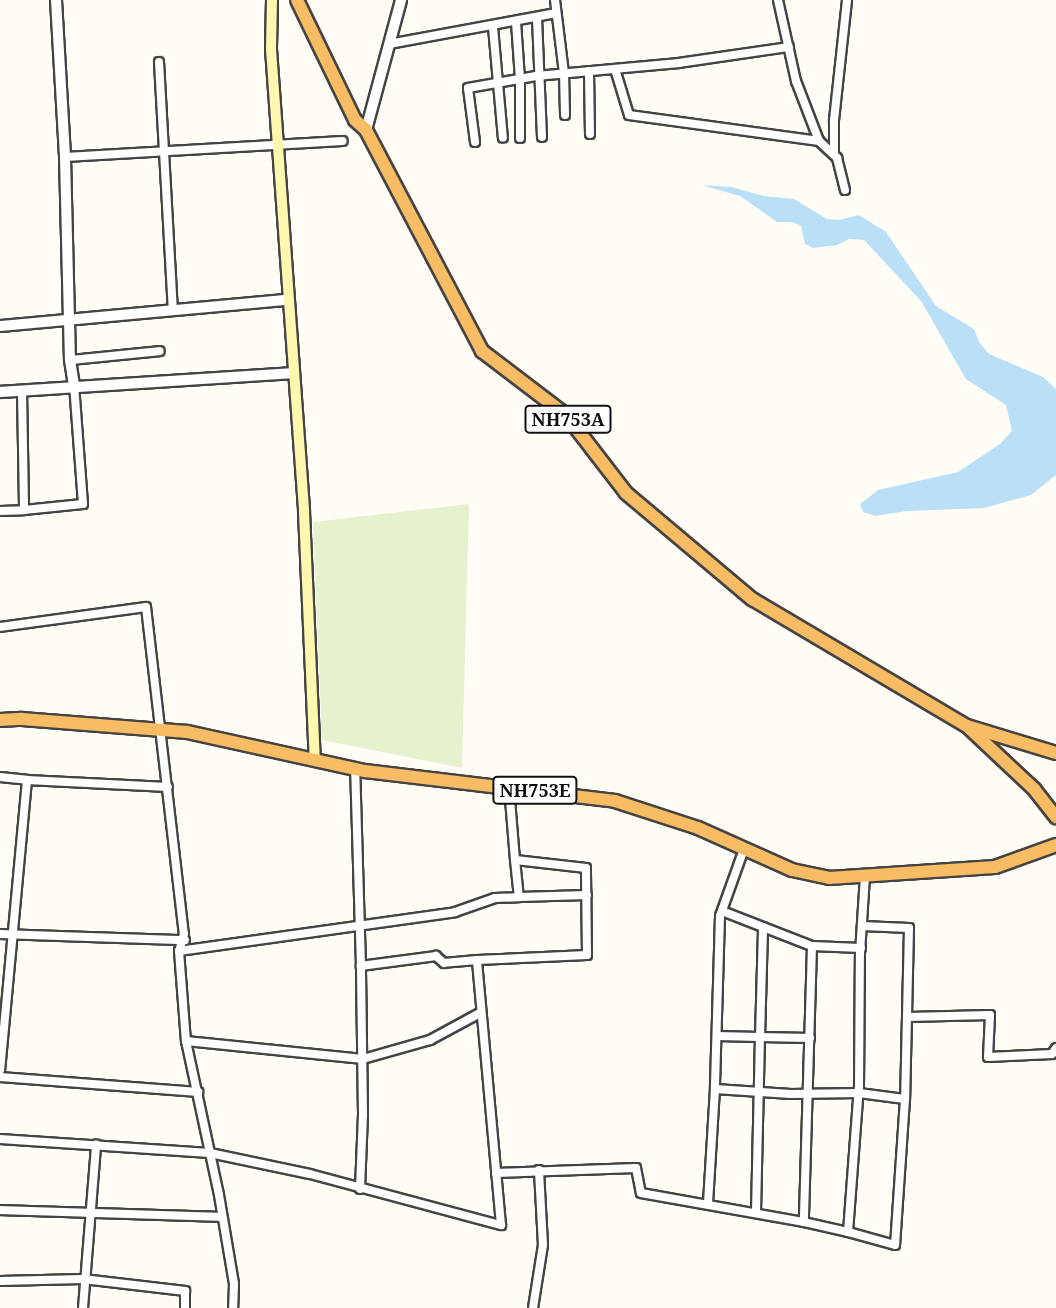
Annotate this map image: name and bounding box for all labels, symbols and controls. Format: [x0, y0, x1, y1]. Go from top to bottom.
road number: NH753A [524, 404, 612, 433]
road number: NH753E [491, 776, 579, 804]

